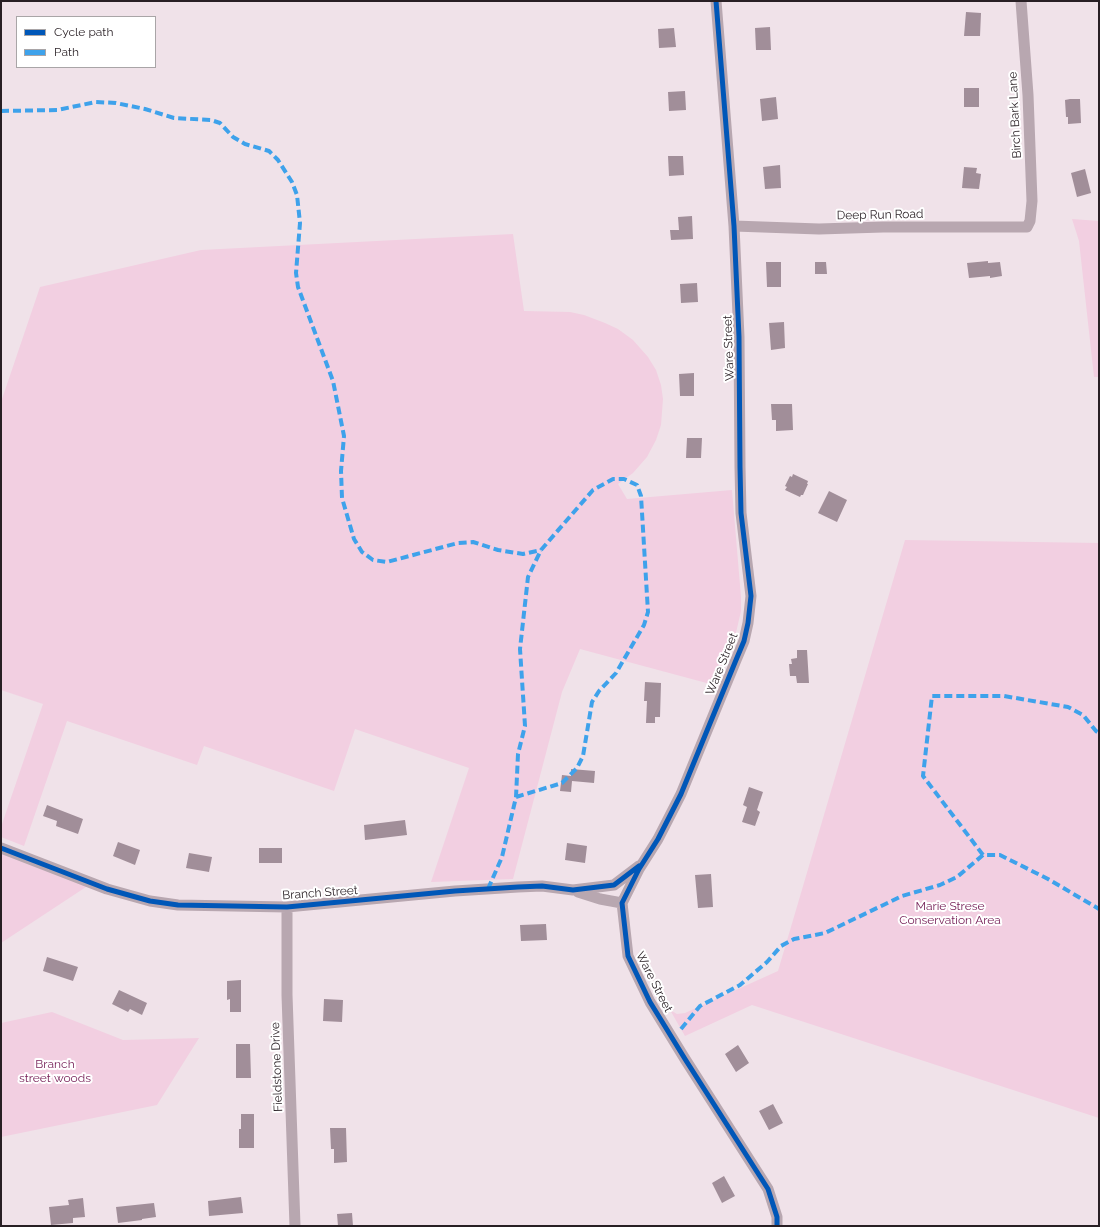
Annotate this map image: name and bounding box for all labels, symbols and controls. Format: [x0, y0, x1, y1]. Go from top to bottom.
legend [16, 16, 156, 68]
text: Cycle path [54, 25, 113, 39]
text: Path [54, 45, 79, 59]
street label: Birch Bark Lane [1006, 71, 1024, 159]
street label: Deep Run Road [836, 207, 924, 223]
street label: Ware Street [721, 315, 737, 381]
street label: Ware Street [703, 631, 741, 697]
street label: Branch Street [282, 883, 358, 903]
park label: Marie Strese Conservation Area [899, 899, 1001, 927]
street label: Ware Street [633, 949, 675, 1015]
street label: Fieldstone Drive [268, 1022, 286, 1112]
park label: Branch street woods [19, 1057, 91, 1085]

